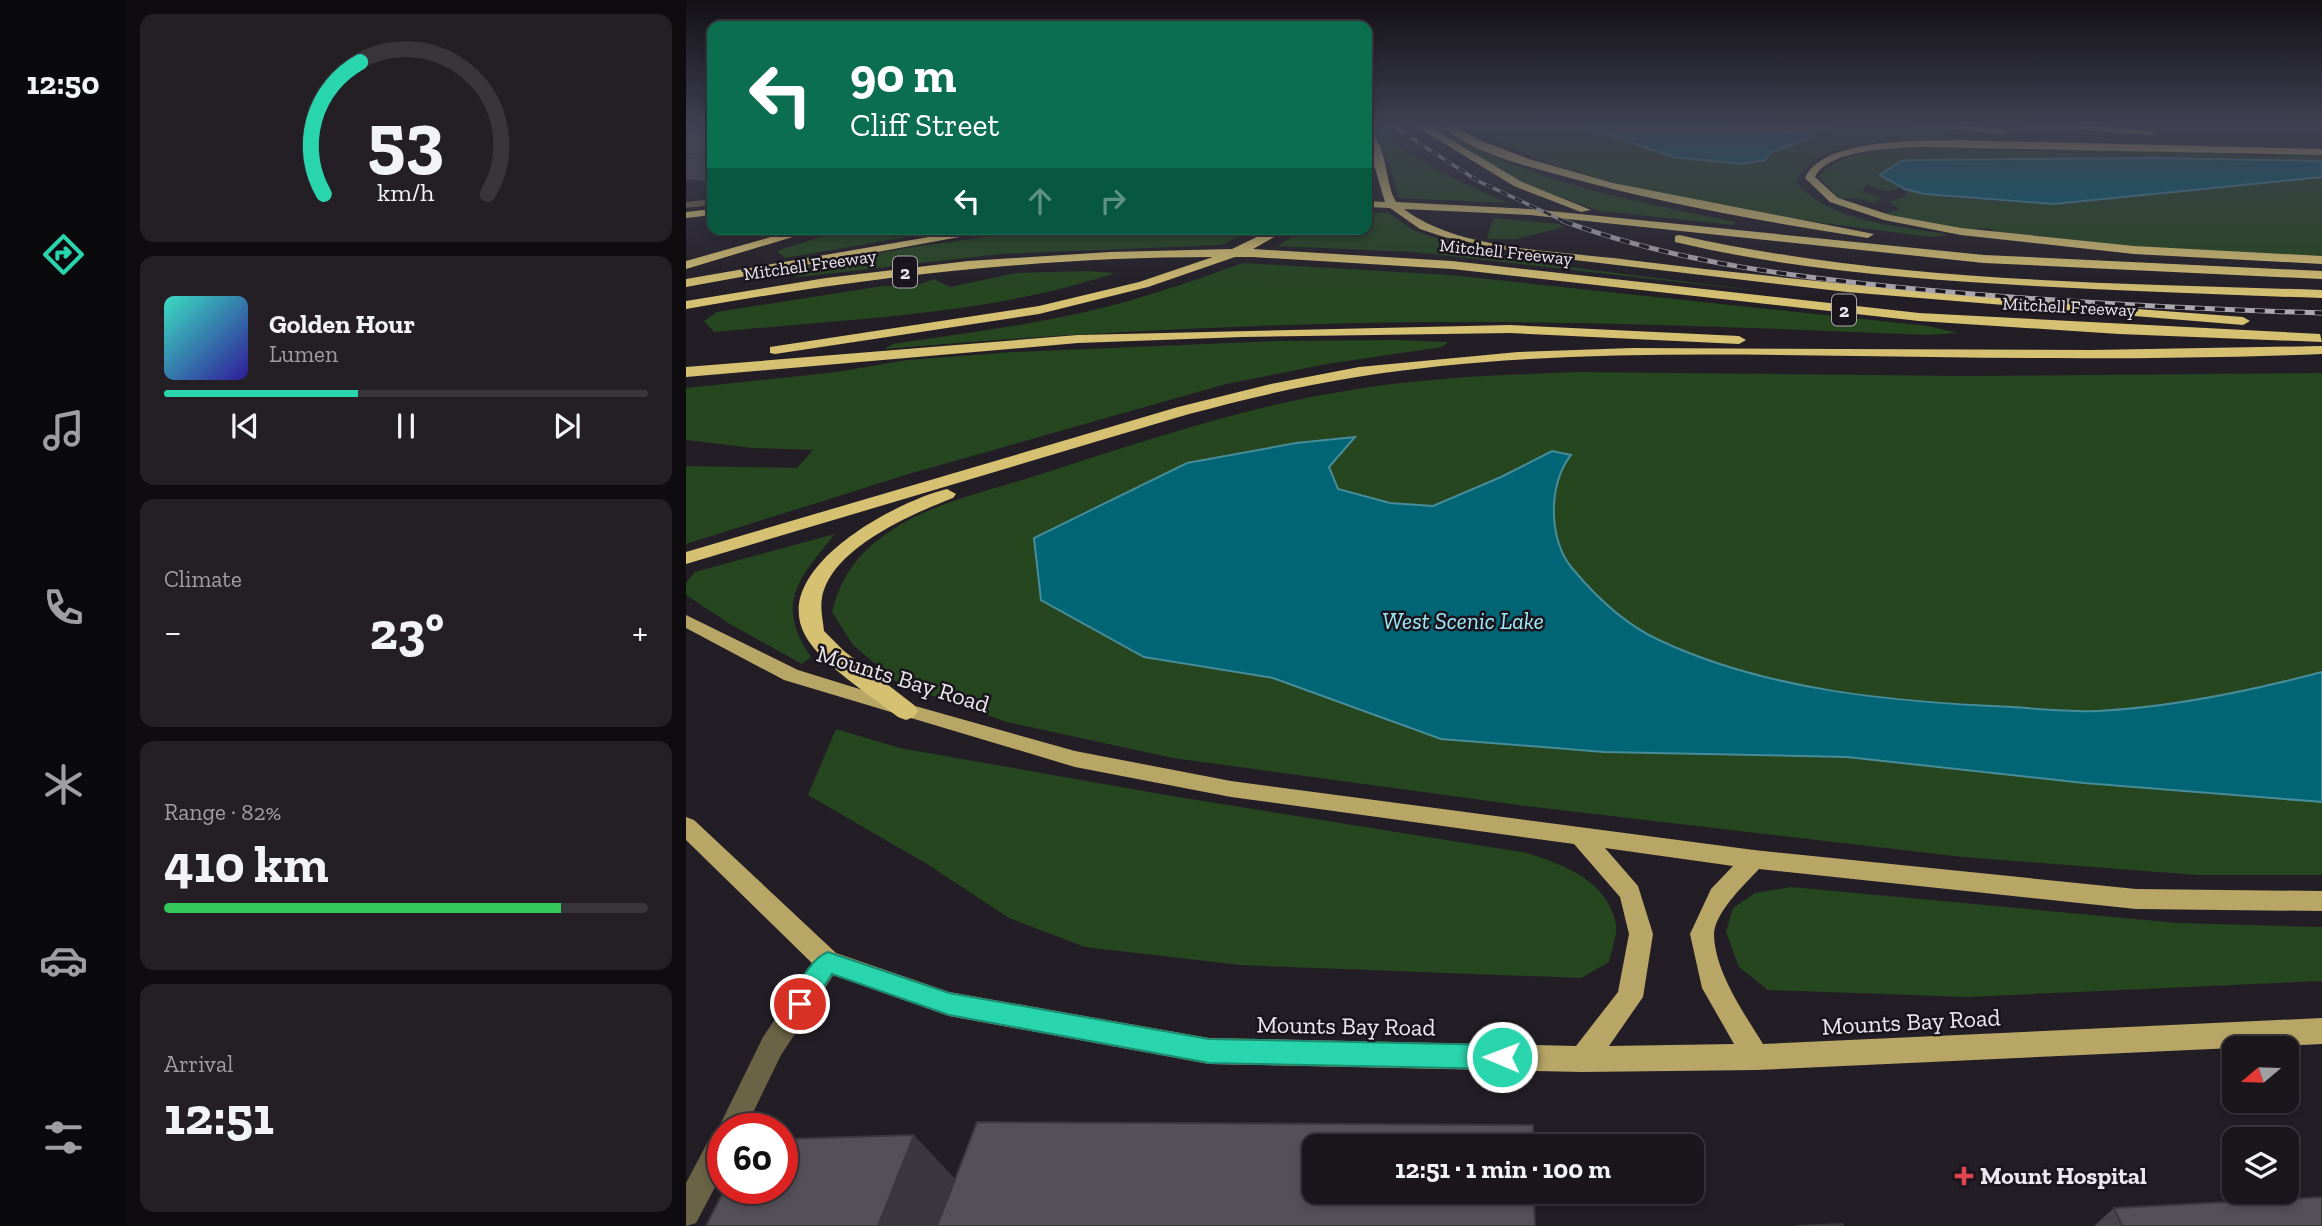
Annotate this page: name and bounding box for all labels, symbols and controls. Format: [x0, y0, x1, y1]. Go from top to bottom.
text: 90 m [850, 46, 957, 105]
icon: left [735, 49, 826, 140]
text: 12:50 [26, 64, 100, 102]
text: 53 [368, 96, 444, 184]
text: Cliff Street [850, 106, 999, 144]
text: km/h [377, 177, 435, 207]
icon: left [948, 182, 986, 220]
icon: ahead [1021, 182, 1059, 220]
icon: right [1094, 182, 1132, 220]
icon: directions [39, 230, 88, 279]
street label: Mitchell Freeway [1438, 234, 1574, 270]
street label: Mitchell Freeway [742, 245, 879, 285]
road number: 2 [893, 256, 917, 288]
street label: Mitchell Freeway [2002, 293, 2137, 322]
road number: 2 [1832, 294, 1856, 326]
text: Golden Hour [269, 308, 415, 340]
text: Lumen [269, 340, 338, 368]
icon: music [39, 406, 88, 455]
icon: previous [226, 407, 264, 445]
icon: pause [387, 407, 425, 445]
icon: next [548, 407, 586, 445]
text: Climate [164, 565, 242, 593]
icon: phone [39, 583, 88, 632]
text: 23° [370, 600, 444, 662]
water label: West Scenic Lake [1382, 607, 1544, 635]
text: − [164, 609, 182, 655]
text: + [632, 609, 648, 655]
street label: Mounts Bay Road [813, 638, 993, 719]
icon: climate [39, 760, 88, 809]
text: Range · 82% [164, 798, 281, 826]
text: 410 km [164, 833, 329, 895]
icon: car [39, 936, 88, 985]
pin [770, 974, 830, 1034]
icon: arrive [781, 985, 819, 1023]
street label: Mounts Bay Road [1821, 1002, 2001, 1041]
street label: Mounts Bay Road [1256, 1009, 1436, 1042]
position arrow [1465, 1020, 1539, 1094]
north arrow [2222, 1036, 2300, 1113]
map controls [2222, 1036, 2299, 1204]
text: Arrival [164, 1050, 233, 1078]
text: 12:51 [164, 1085, 274, 1147]
icon: filters [39, 1113, 88, 1162]
speed limit sign: 60 [707, 1113, 798, 1204]
button: layers [2222, 1127, 2299, 1204]
text: 12:51 · 1 min · 100 m [1395, 1153, 1611, 1185]
place label: Mount Hospital [1980, 1161, 2147, 1190]
marker: Mount Hospital [1954, 1166, 1974, 1186]

